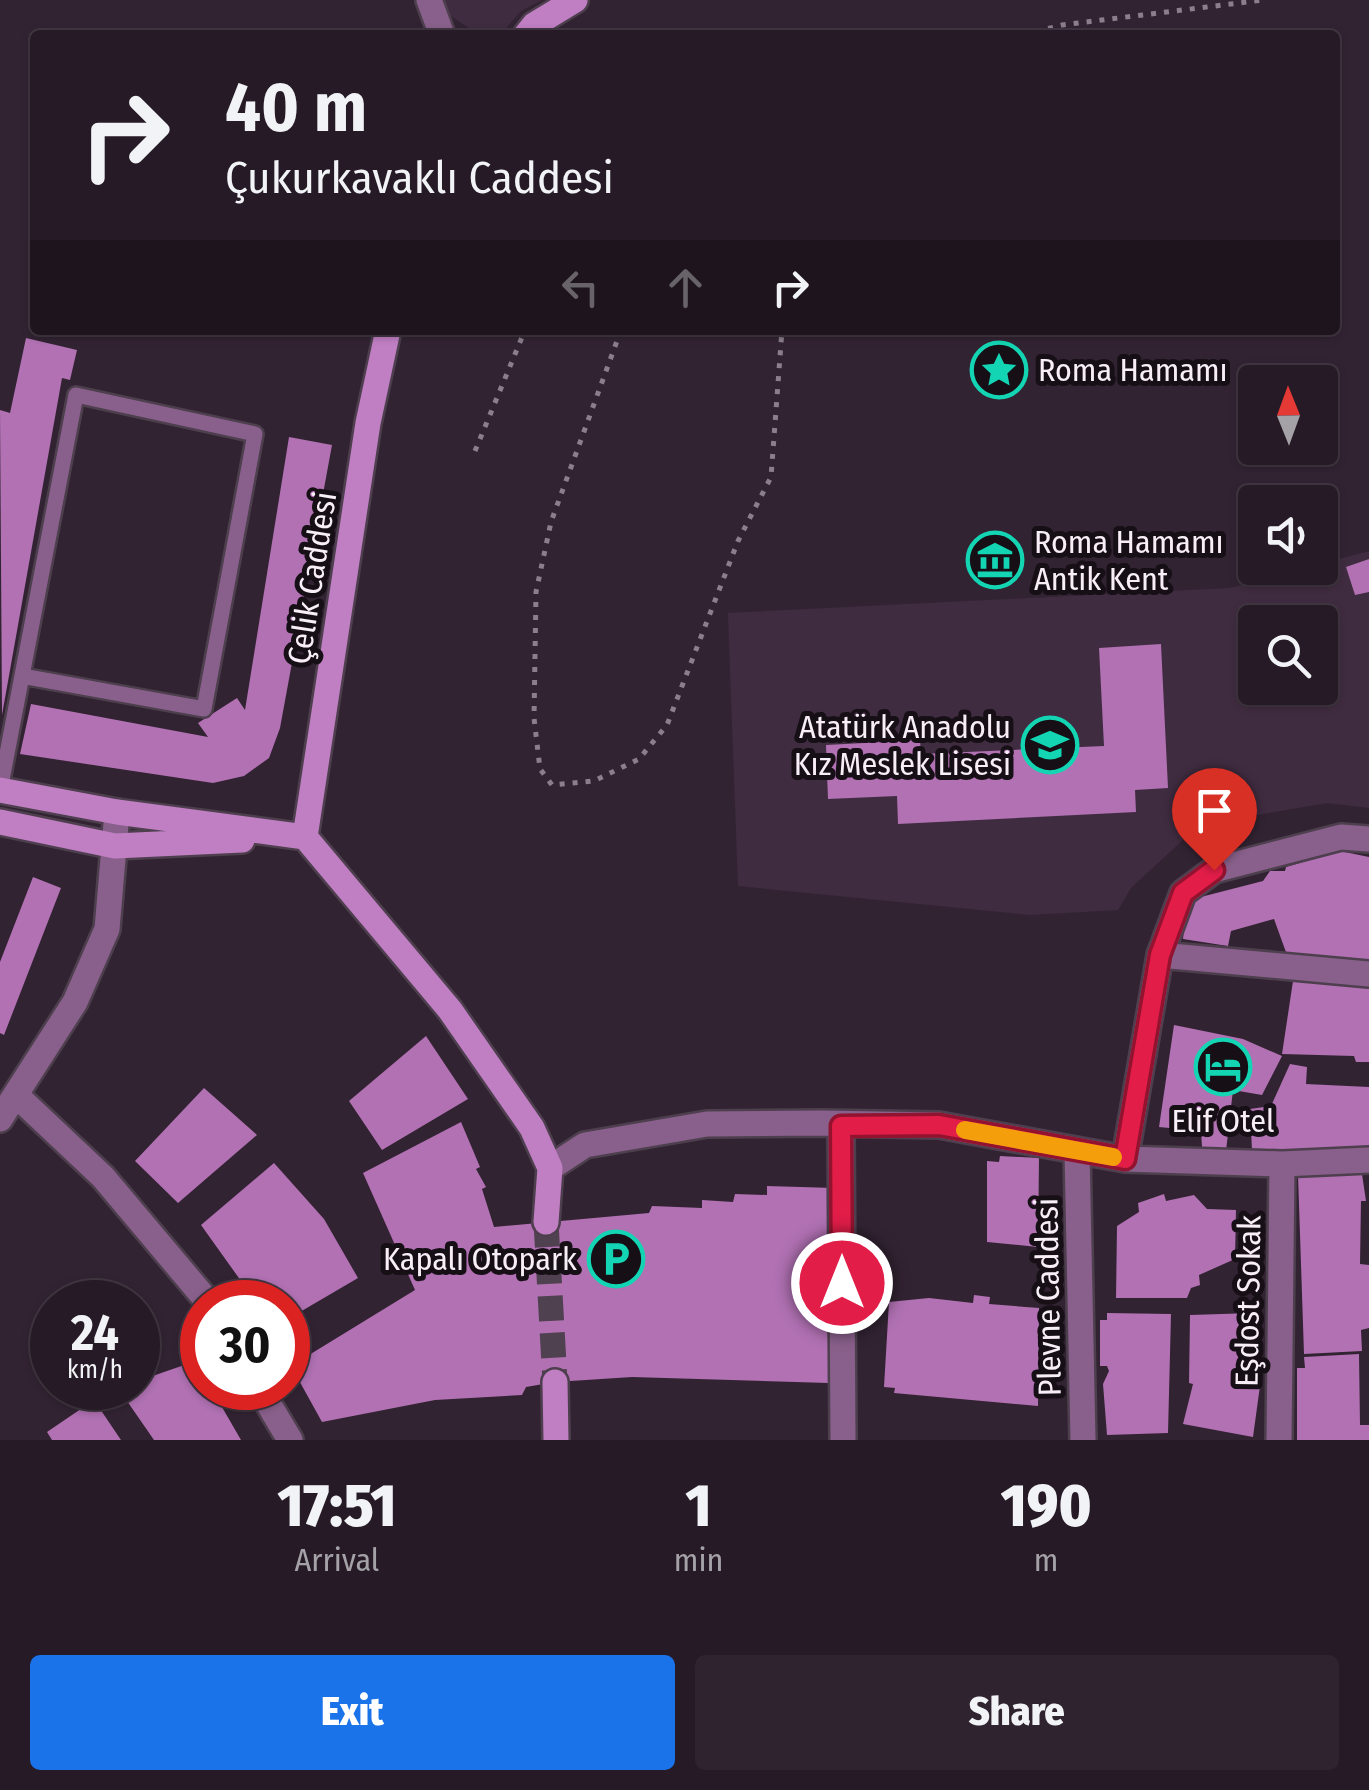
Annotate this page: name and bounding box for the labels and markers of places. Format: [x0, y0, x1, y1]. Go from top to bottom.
place icon: Roma Hamamı [969, 340, 1029, 400]
place label: Roma Hamamı [1038, 351, 1228, 389]
place label: Roma Hamamı Antik Kent [1034, 523, 1224, 598]
museum icon: Roma Hamamı Antik Kent [965, 530, 1025, 590]
place label: Atatürk Anadolu Kız Meslek Lisesi [794, 708, 1011, 783]
school or university icon: Atatürk Anadolu Kız Meslek Lisesi [1020, 715, 1080, 775]
pin [1172, 768, 1257, 871]
hotel icon: Elif Otel [1193, 1037, 1253, 1097]
place label: Elif Otel [1172, 1102, 1274, 1140]
parking icon: Kapalı Otopark [586, 1229, 646, 1289]
place label: Kapalı Otopark [383, 1240, 577, 1278]

